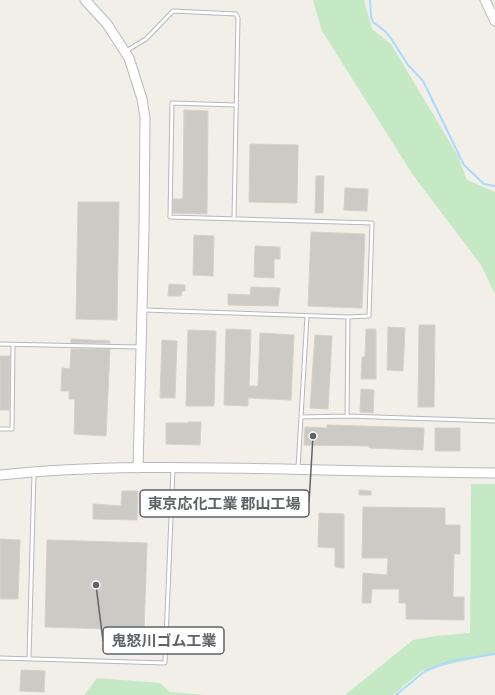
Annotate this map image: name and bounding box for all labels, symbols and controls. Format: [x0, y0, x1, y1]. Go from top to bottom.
callout: 東京応化工業 郡山工場 [140, 490, 309, 517]
text: 東京応化工業 郡山工場 [147, 495, 301, 513]
callout: 鬼怒川ゴム工業 [103, 627, 224, 654]
text: 鬼怒川ゴム工業 [111, 632, 217, 650]

